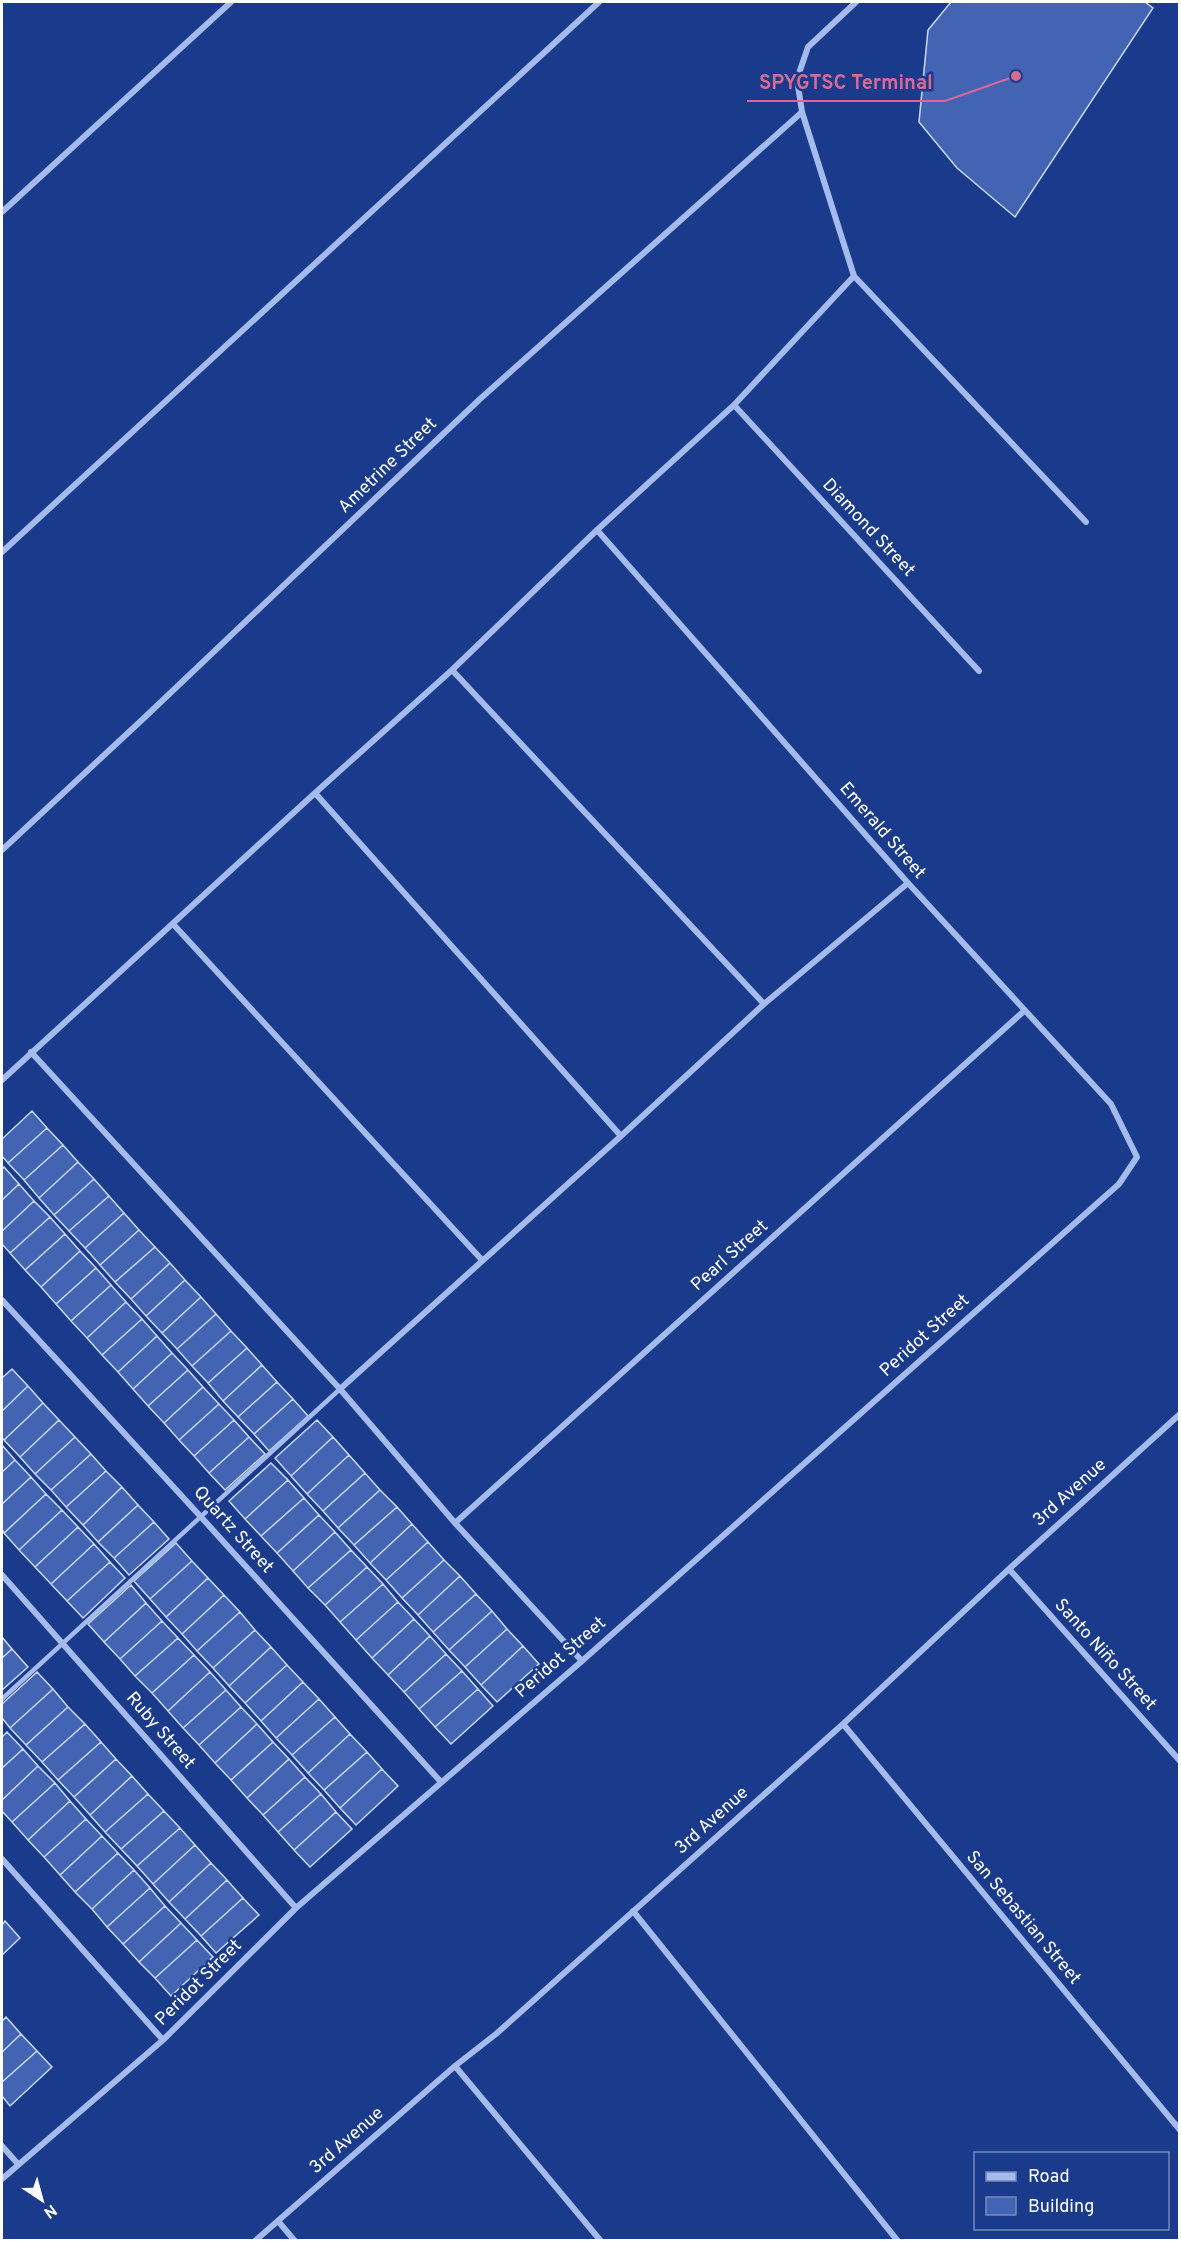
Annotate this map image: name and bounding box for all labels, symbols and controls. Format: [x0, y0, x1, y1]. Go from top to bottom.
callout: SPYGTSC Terminal [747, 63, 945, 101]
text: SPYGTSC Terminal [759, 71, 933, 97]
street label: Ametrine Street [334, 413, 442, 519]
street label: Diamond Street [817, 474, 919, 582]
street label: Emerald Street [834, 778, 930, 884]
street label: Pearl Street [687, 1215, 773, 1297]
street label: Peridot Street [875, 1290, 975, 1382]
street label: 3rd Avenue [1028, 1454, 1112, 1532]
street label: Quartz Street [188, 1481, 278, 1579]
street label: Santo Niño Street [1049, 1594, 1161, 1716]
street label: Peridot Street [511, 1612, 611, 1704]
street label: Ruby Street [120, 1688, 200, 1774]
street label: 3rd Avenue [670, 1782, 754, 1860]
street label: San Sebastian Street [960, 1846, 1086, 1990]
street label: Peridot Street [151, 1935, 247, 2031]
street label: 3rd Avenue [305, 2102, 389, 2180]
legend [974, 2152, 1169, 2230]
text: Road [1028, 2166, 1070, 2189]
north arrow [12, 2170, 72, 2230]
text: Building [1028, 2196, 1094, 2219]
text: N [39, 2199, 60, 2222]

